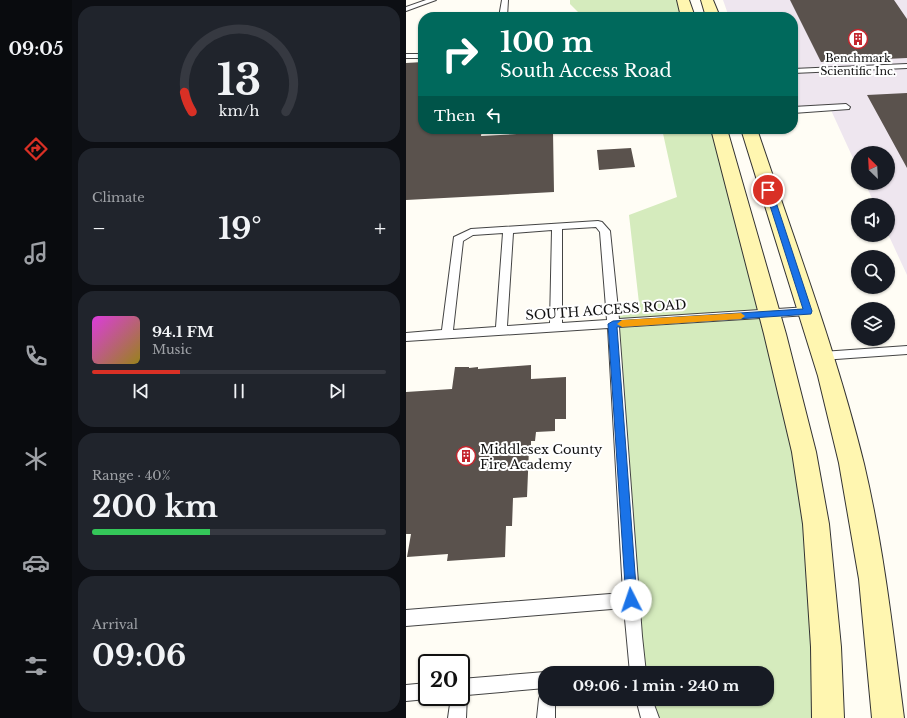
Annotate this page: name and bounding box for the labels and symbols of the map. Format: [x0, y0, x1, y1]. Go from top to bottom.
building icon: Benchmark Scientific Inc. [847, 28, 869, 50]
place label: Benchmark Scientific Inc. [820, 51, 896, 78]
north arrow [851, 146, 895, 190]
pin [751, 173, 785, 207]
street label: SOUTH ACCESS ROAD [525, 296, 687, 324]
place label: Middlesex County Fire Academy [480, 441, 603, 473]
building icon: Middlesex County Fire Academy [455, 445, 477, 467]
position arrow [610, 579, 652, 621]
speed limit sign: 20 [418, 654, 470, 706]

